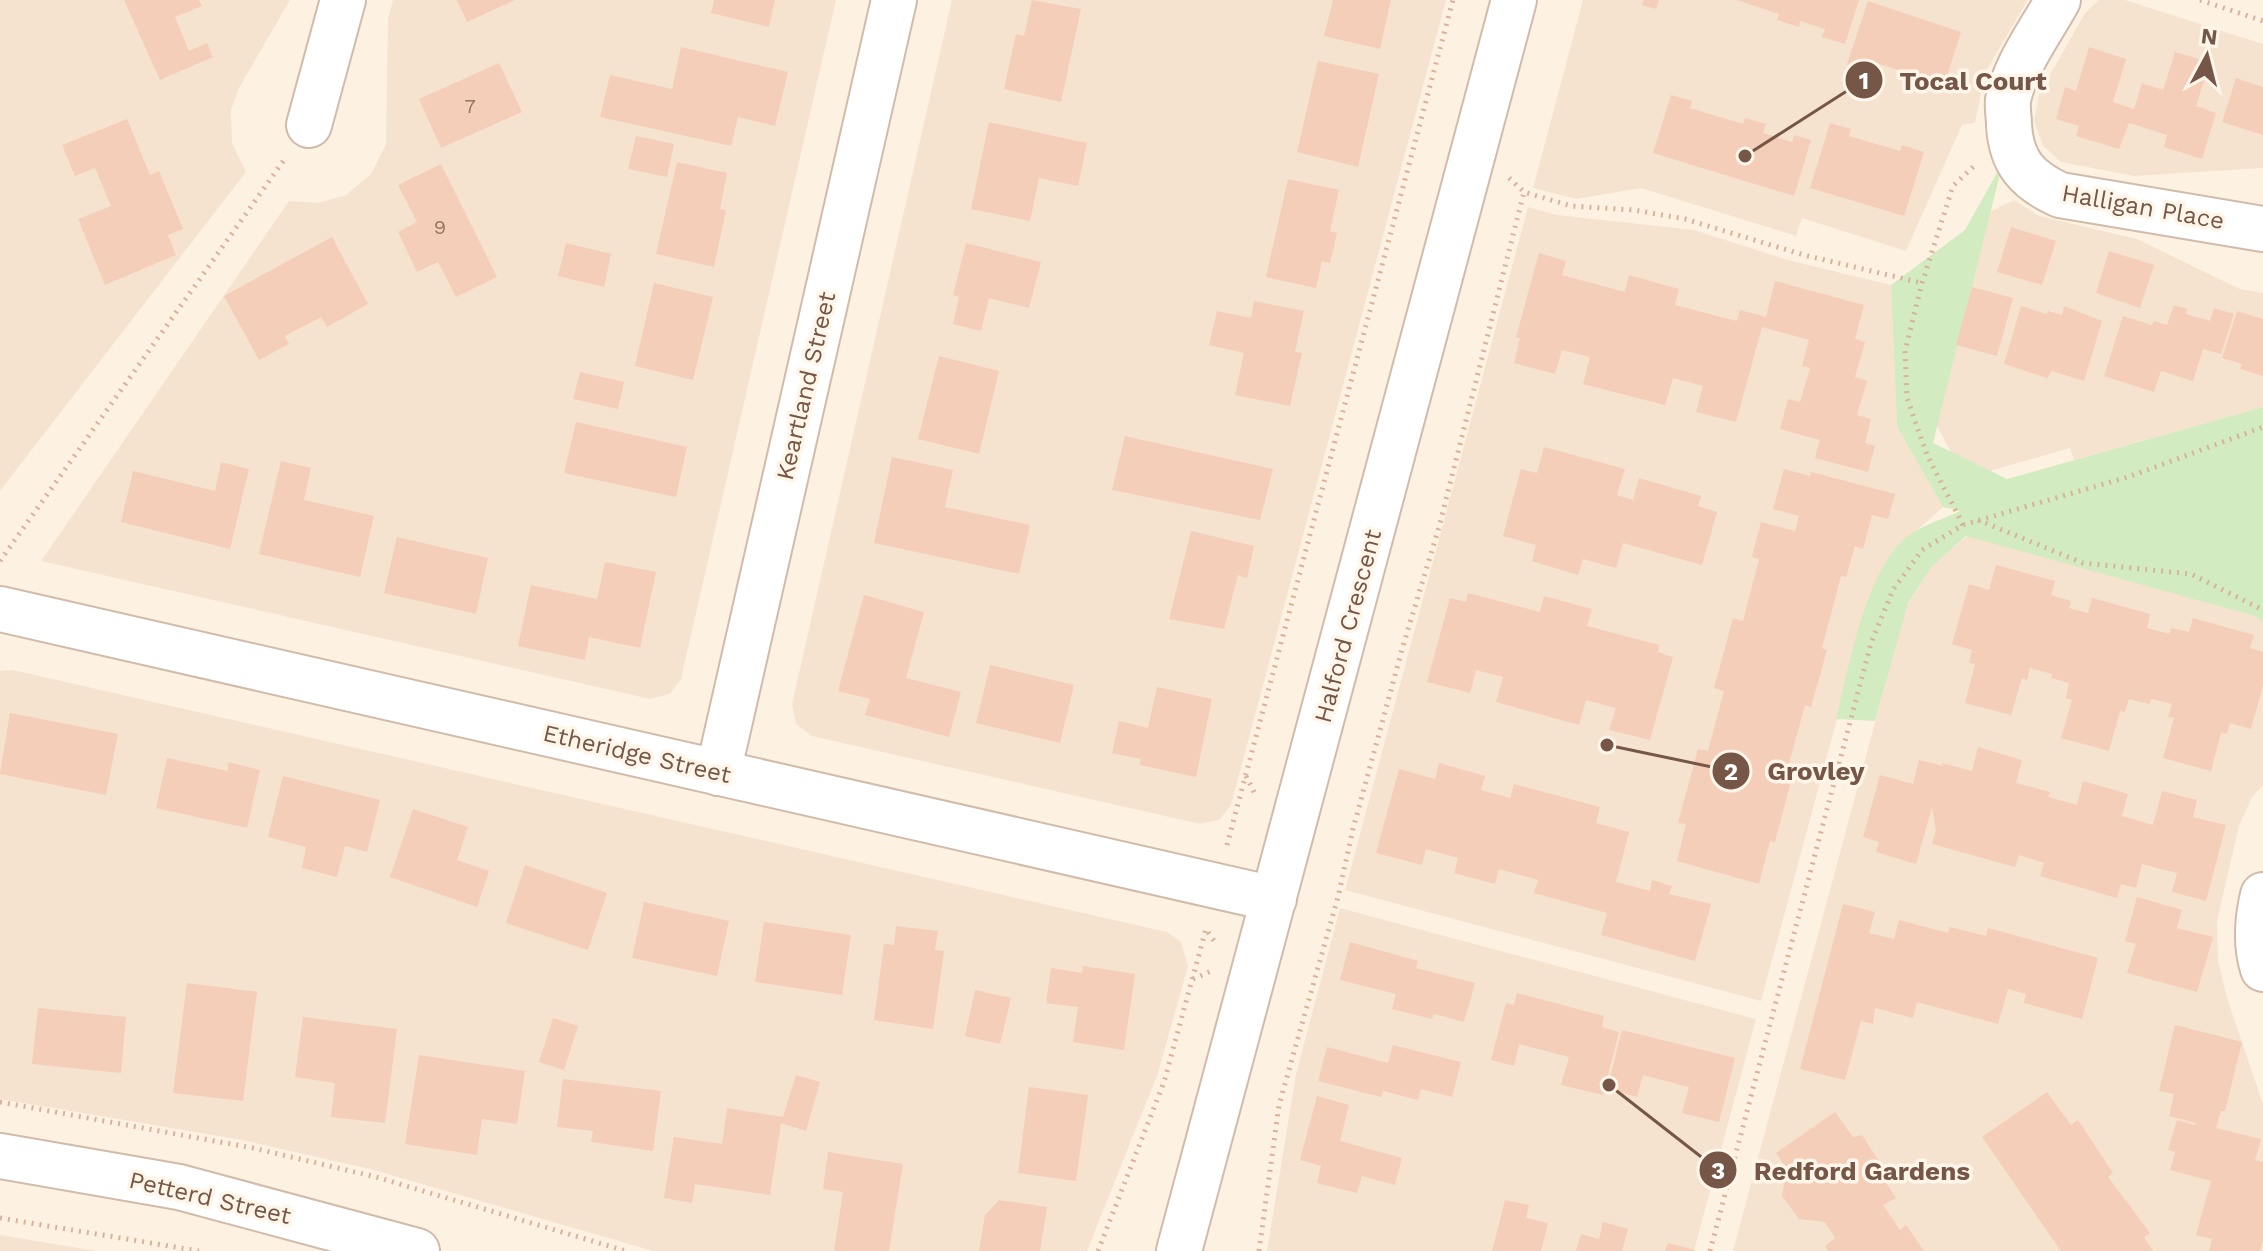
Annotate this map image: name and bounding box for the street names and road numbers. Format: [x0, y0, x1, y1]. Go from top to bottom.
street label: Halligan Place [2060, 179, 2226, 235]
street label: Keartland Street [771, 289, 841, 483]
street label: Halford Crescent [1309, 526, 1387, 726]
street label: Etheridge Street [540, 719, 734, 789]
street label: Petterd Street [126, 1166, 294, 1230]

